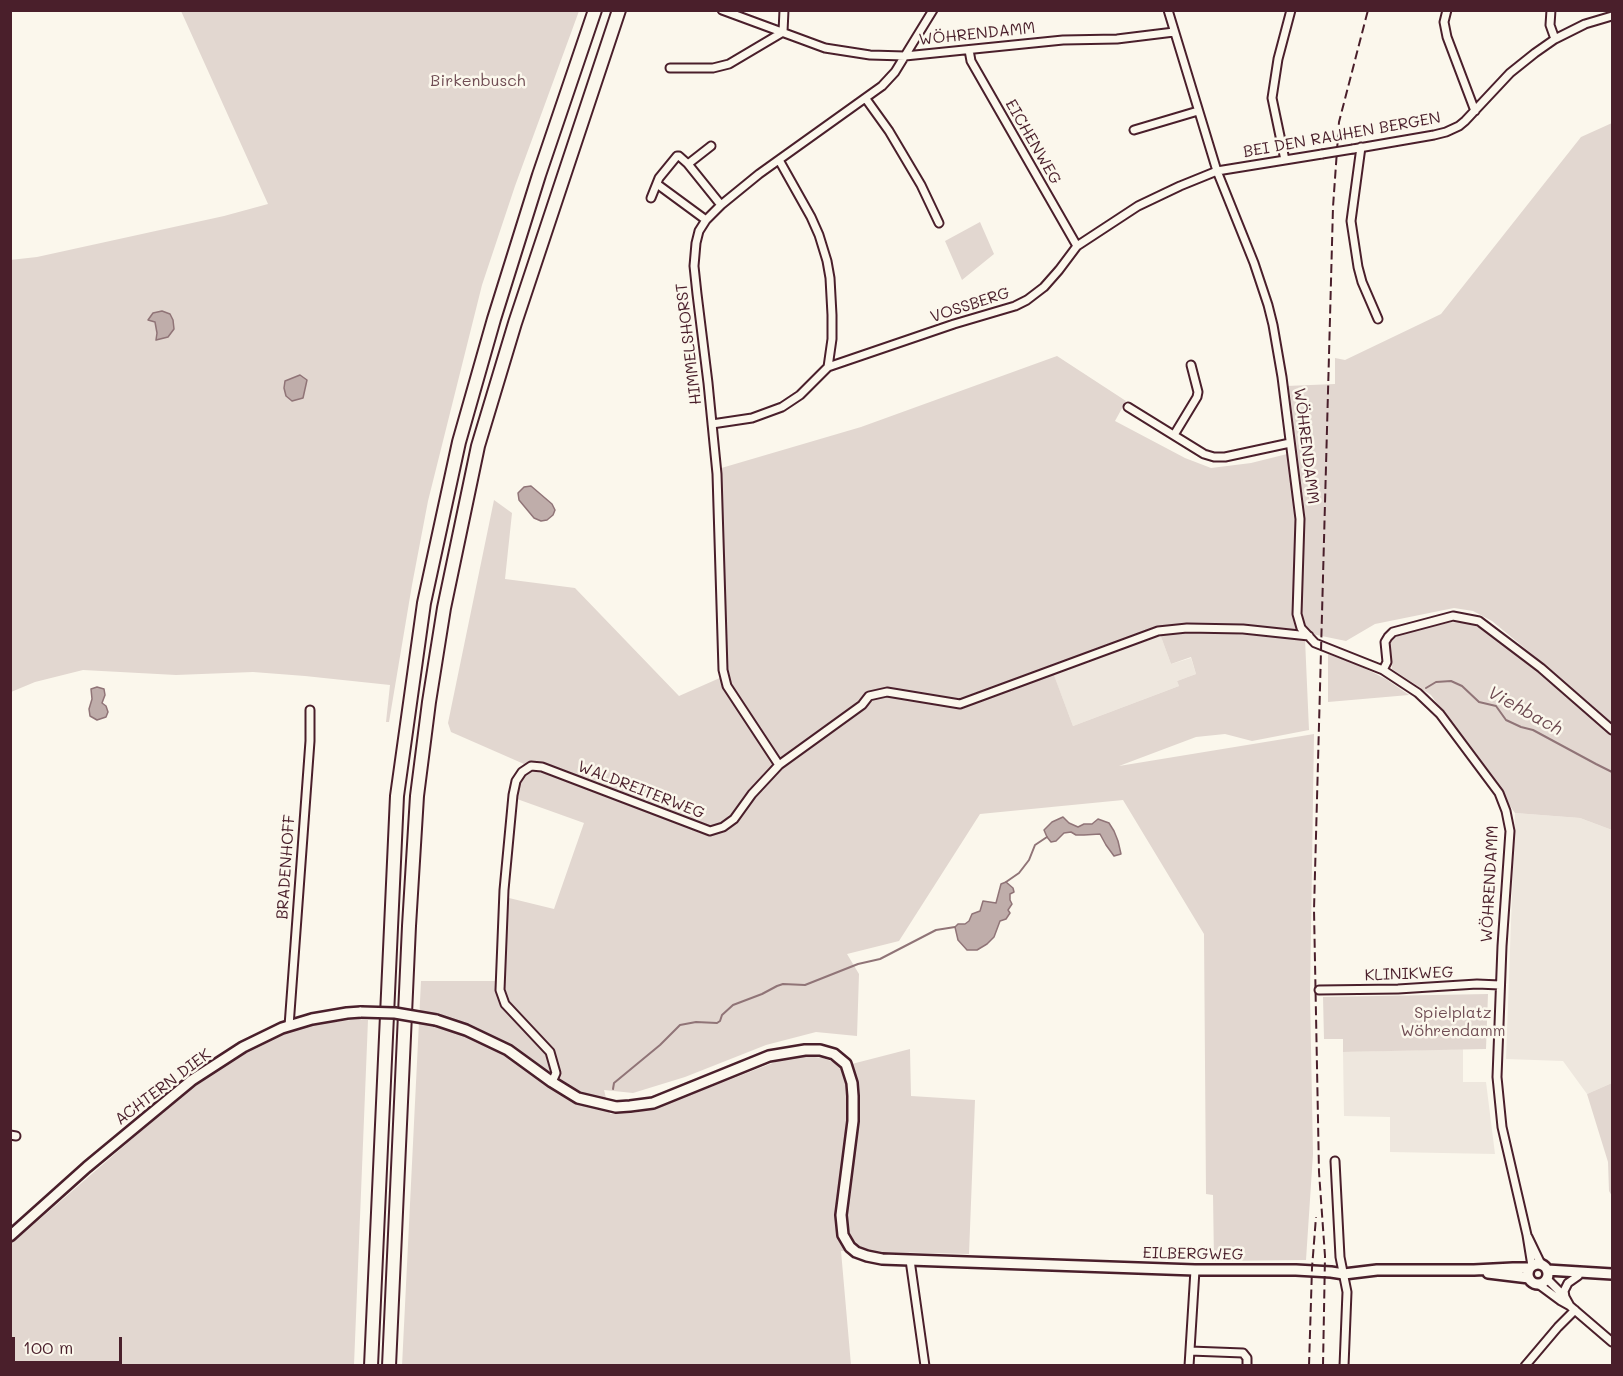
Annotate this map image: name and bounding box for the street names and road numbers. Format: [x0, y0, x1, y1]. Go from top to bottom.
street label: WÖHRENDAMM [918, 18, 1036, 50]
street label: EICHENWEG [1001, 96, 1065, 188]
street label: BEI DEN RAUHEN BERGEN [1242, 108, 1442, 162]
street label: HIMMELSHORST [672, 282, 706, 406]
street label: VOSSBERG [928, 283, 1012, 327]
street label: WÖHRENDAMM [1289, 387, 1323, 505]
street label: WALDREITERWEG [575, 757, 707, 823]
street label: BRADENHOFF [273, 814, 299, 920]
street label: WÖHRENDAMM [1477, 825, 1503, 943]
street label: KLINIKWEG [1364, 963, 1454, 985]
street label: ACHTERN DIEK [111, 1045, 215, 1129]
street label: EILBERGWEG [1142, 1244, 1244, 1264]

